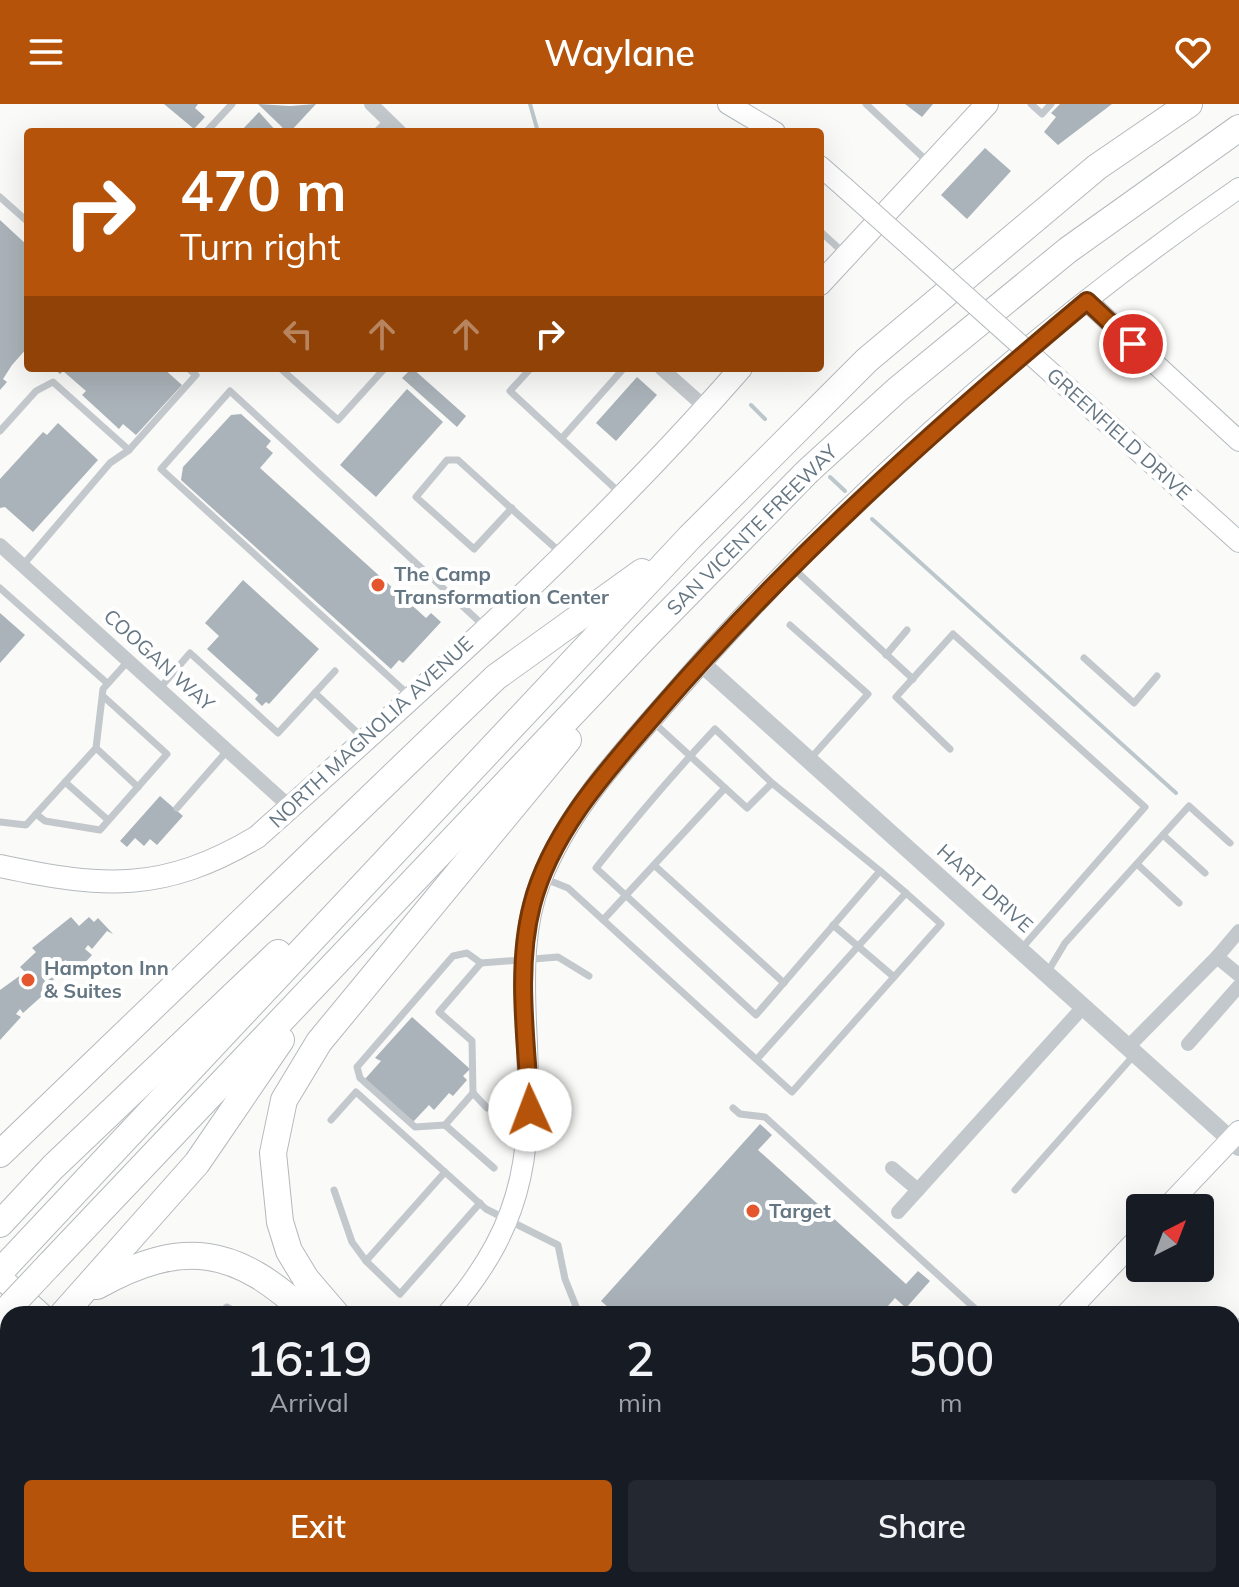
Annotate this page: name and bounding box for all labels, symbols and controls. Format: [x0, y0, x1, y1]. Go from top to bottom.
icon: menu [24, 30, 68, 74]
text: Waylane [544, 30, 695, 75]
icon: heart [1171, 30, 1215, 74]
text: 470 m [180, 155, 347, 225]
icon: right [48, 160, 152, 264]
text: Turn right [180, 224, 341, 269]
pin [1099, 310, 1167, 378]
icon: left [276, 312, 320, 356]
icon: ahead [360, 312, 404, 356]
icon: ahead [444, 312, 488, 356]
icon: right [528, 312, 572, 356]
icon: arrive [1111, 322, 1155, 366]
street label: GREENFIELD DRIVE [1042, 362, 1197, 505]
street label: SAN VICENTE FREEWAY [661, 439, 843, 620]
place label: The Camp Transformation Center [394, 561, 609, 609]
marker: The Camp Transformation Center [369, 576, 387, 594]
street label: COOGAN WAY [99, 603, 220, 716]
street label: NORTH MAGNOLIA AVENUE [264, 631, 478, 833]
street label: HART DRIVE [932, 838, 1038, 937]
place label: Hampton Inn & Suites [44, 955, 169, 1003]
marker: Hampton Inn & Suites [19, 971, 37, 989]
position arrow [488, 1068, 572, 1152]
north arrow [1126, 1194, 1214, 1282]
map controls [1126, 1194, 1214, 1282]
place label: Target [769, 1198, 831, 1223]
marker: Target [744, 1202, 762, 1220]
text: 16:19 [246, 1328, 372, 1388]
text: 2 [626, 1328, 654, 1388]
text: 500 [908, 1328, 994, 1388]
text: Arrival [269, 1386, 349, 1419]
text: min [618, 1386, 662, 1419]
text: m [940, 1386, 963, 1419]
button: Exit [24, 1480, 612, 1572]
button: Share [628, 1480, 1216, 1572]

